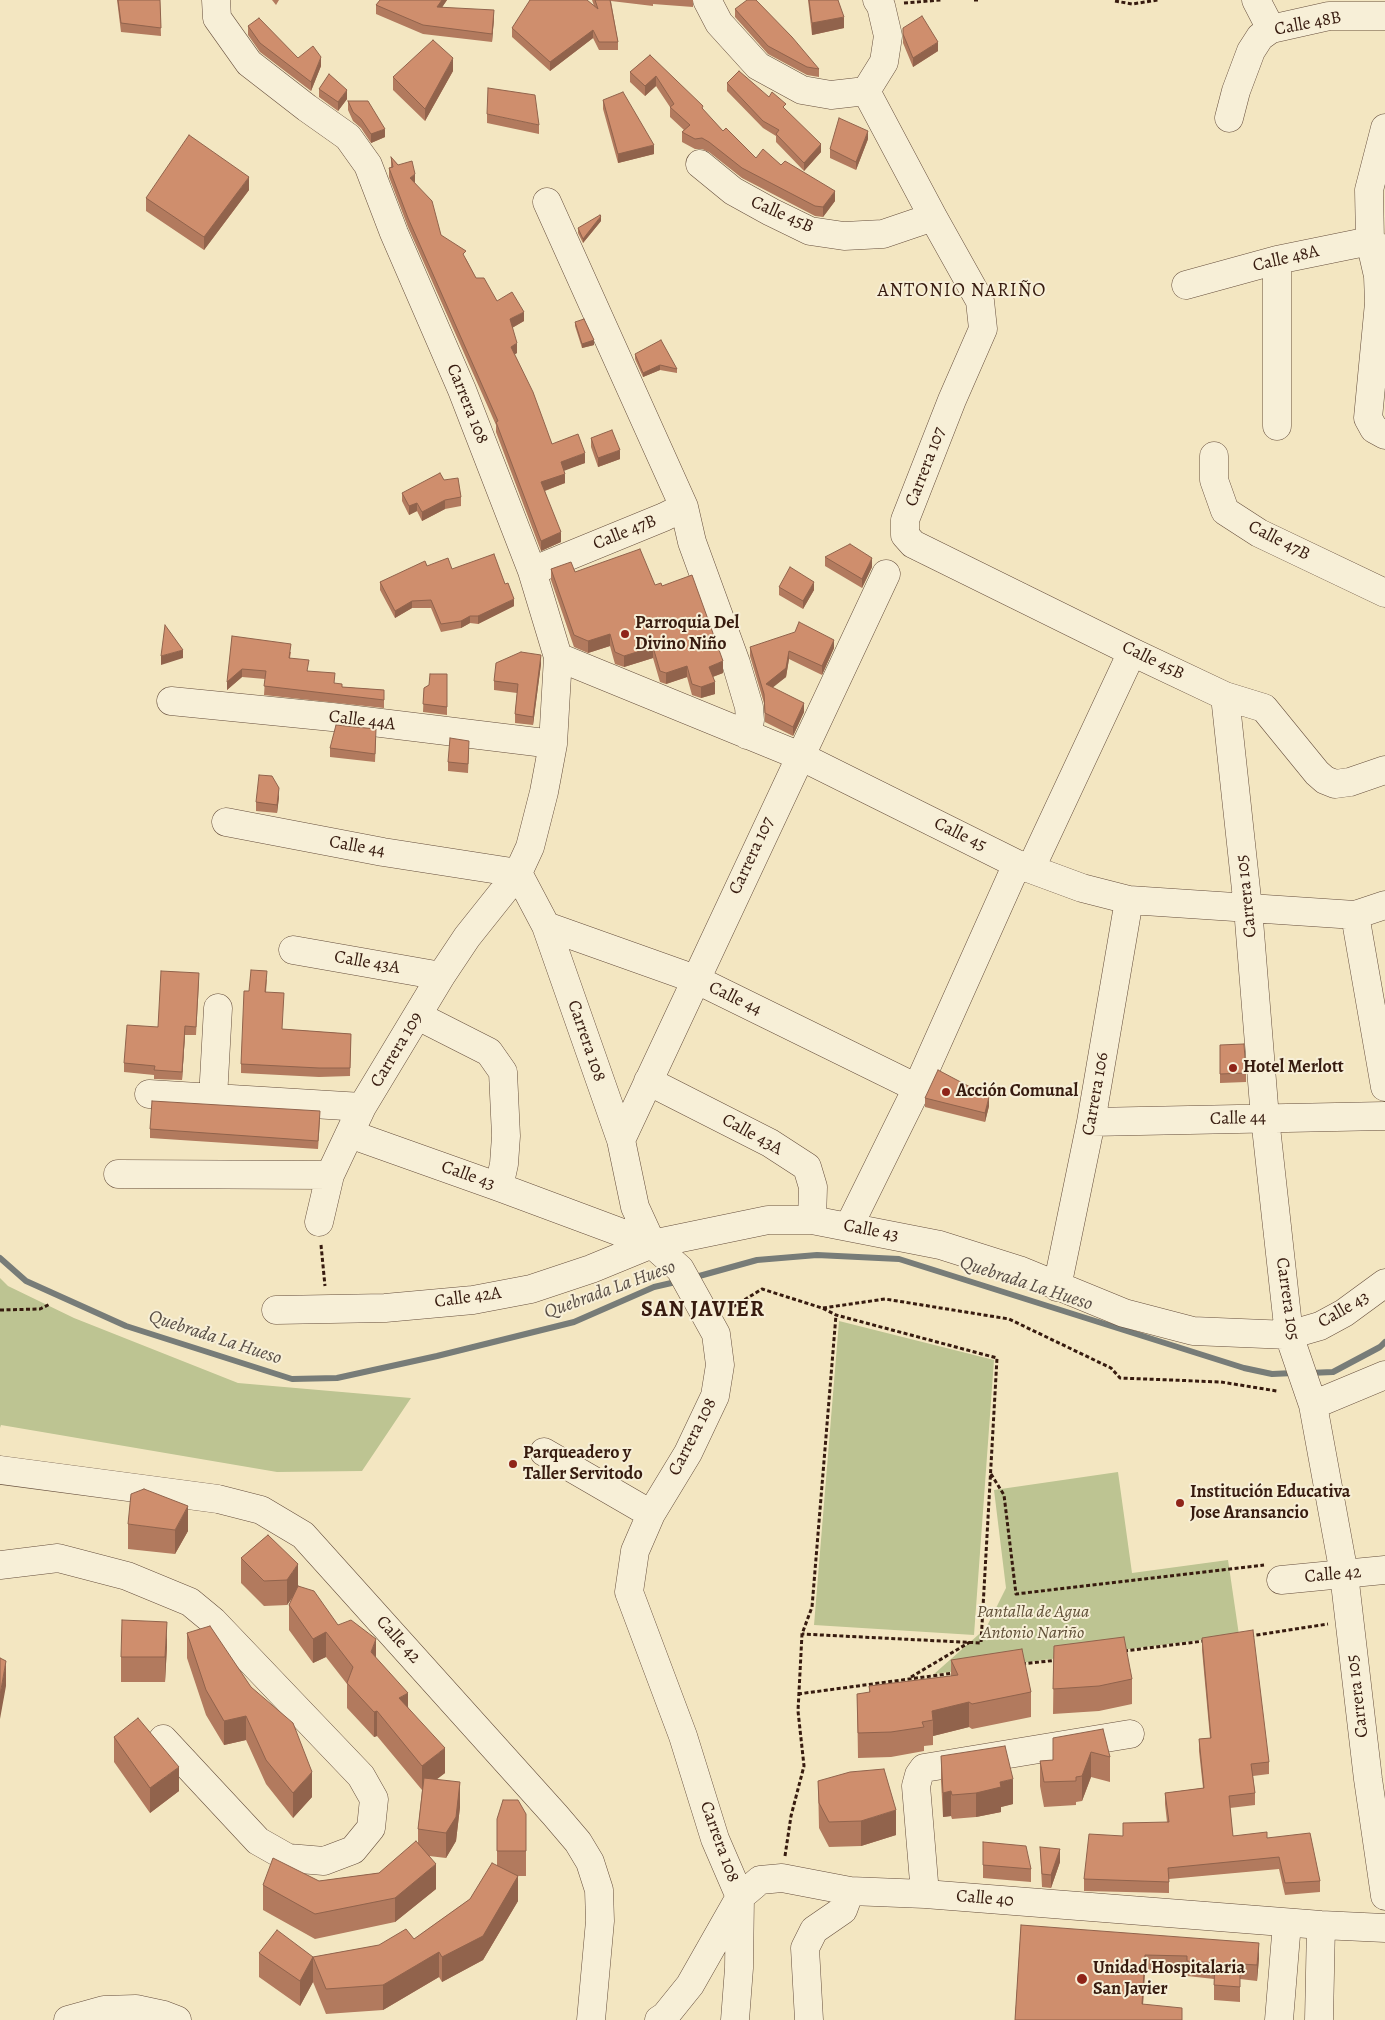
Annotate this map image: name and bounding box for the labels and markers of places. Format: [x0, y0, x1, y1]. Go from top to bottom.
place label: Parroquia Del Divino Niño [635, 613, 739, 656]
marker: Parroquia Del Divino Niño [619, 628, 631, 640]
place label: Hotel Merlott [1243, 1057, 1344, 1079]
marker: Hotel Merlott [1227, 1062, 1239, 1074]
place label: Acción Comunal [956, 1081, 1078, 1103]
marker: Acción Comunal [940, 1086, 952, 1098]
place label: Parqueadero y Taller Servitodo [523, 1443, 643, 1486]
marker: Parqueadero y Taller Servitodo [507, 1458, 519, 1470]
place label: Institución Educativa Jose Aransancio [1190, 1482, 1351, 1525]
marker: Institución Educativa Jose Aransancio [1174, 1497, 1186, 1509]
place label: Unidad Hospitalaria San Javier [1093, 1958, 1245, 2000]
marker: Unidad Hospitalaria San Javier [1075, 1972, 1089, 1986]

